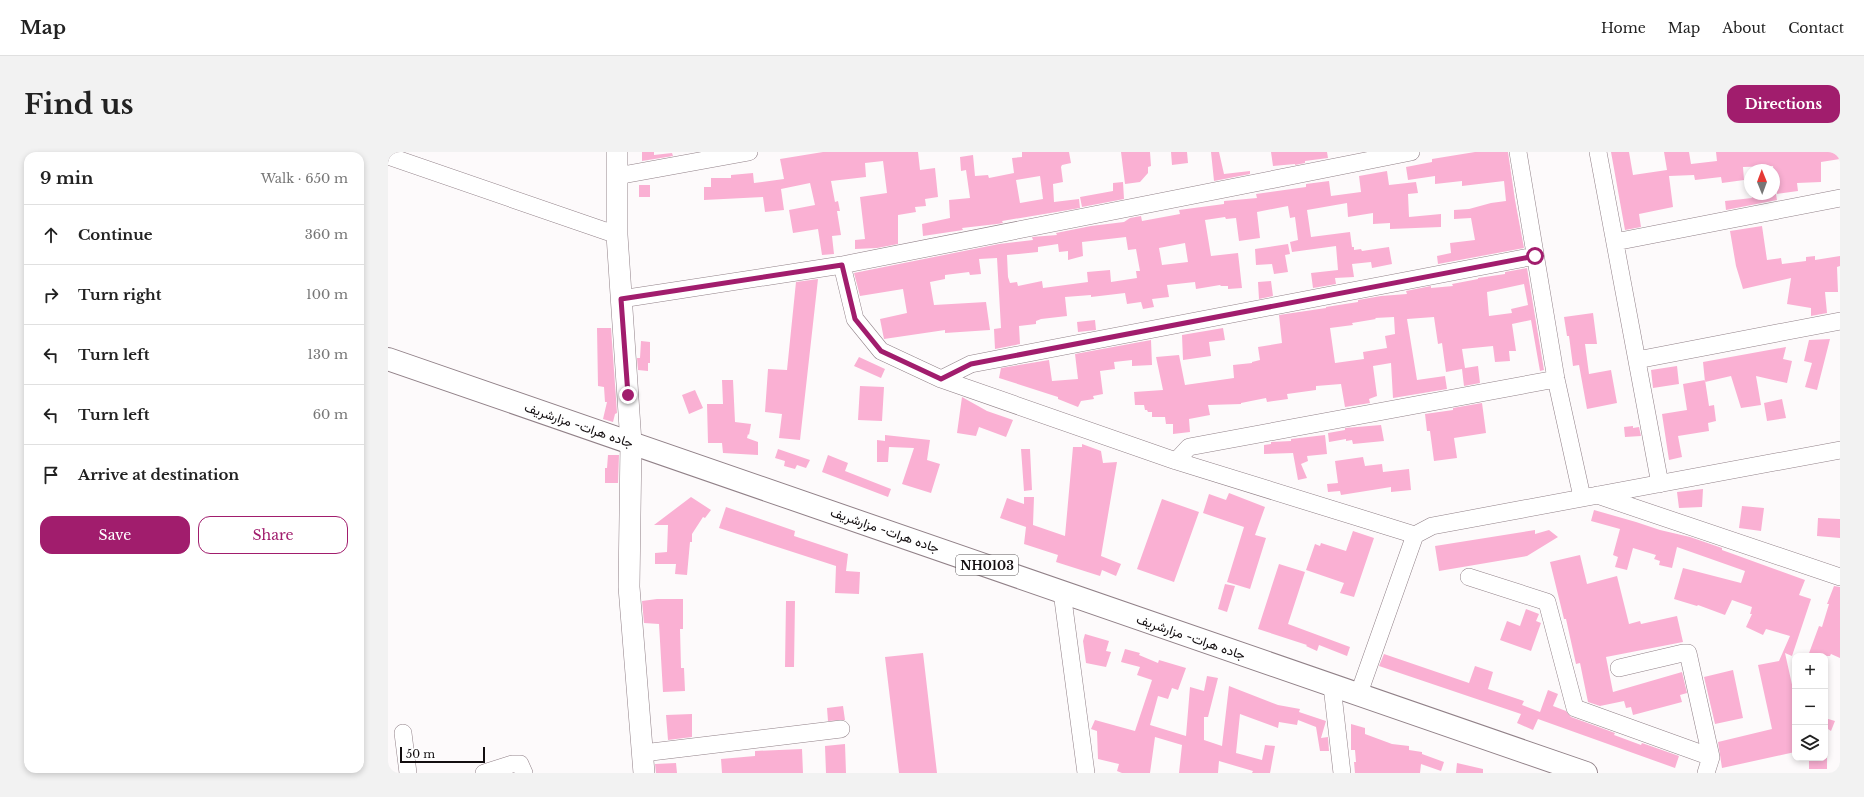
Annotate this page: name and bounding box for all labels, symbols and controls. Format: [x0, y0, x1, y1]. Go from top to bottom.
text: Map [20, 16, 66, 39]
text: Home [1601, 19, 1646, 37]
text: Map [1668, 19, 1700, 37]
text: About [1722, 19, 1766, 37]
text: Contact [1788, 19, 1844, 37]
button: Directions [1727, 85, 1840, 123]
text: Find us [24, 87, 134, 122]
north arrow [1744, 164, 1780, 200]
text: 9 min [40, 168, 93, 189]
text: Walk · 650 m [261, 170, 348, 187]
icon: ahead [40, 224, 62, 246]
text: Continue [78, 225, 153, 244]
text: 360 m [305, 226, 348, 243]
route start [1526, 247, 1544, 265]
icon: right [40, 284, 62, 306]
text: Turn right [78, 285, 161, 304]
text: 100 m [306, 286, 348, 303]
icon: left [40, 344, 62, 366]
text: Turn left [78, 345, 149, 364]
text: 130 m [307, 346, 348, 363]
route end [619, 386, 637, 404]
street label: جاده هرات- مزارشریف [522, 398, 636, 452]
icon: left [40, 404, 62, 426]
text: Turn left [78, 405, 149, 424]
text: 60 m [313, 406, 348, 423]
icon: arrive [40, 464, 62, 486]
text: Arrive at destination [78, 465, 239, 484]
street label: جاده هرات- مزارشریف [828, 503, 942, 557]
button: Save [40, 516, 190, 554]
button: Share [198, 516, 348, 554]
road number: NH0103 [956, 555, 1018, 575]
street label: جاده هرات- مزارشریف [1134, 610, 1248, 664]
map controls [1792, 653, 1828, 761]
button: + [1792, 653, 1828, 689]
button: − [1792, 689, 1828, 725]
button: layers [1792, 725, 1828, 761]
scale bar [400, 745, 485, 764]
text: 50 m [406, 747, 435, 761]

